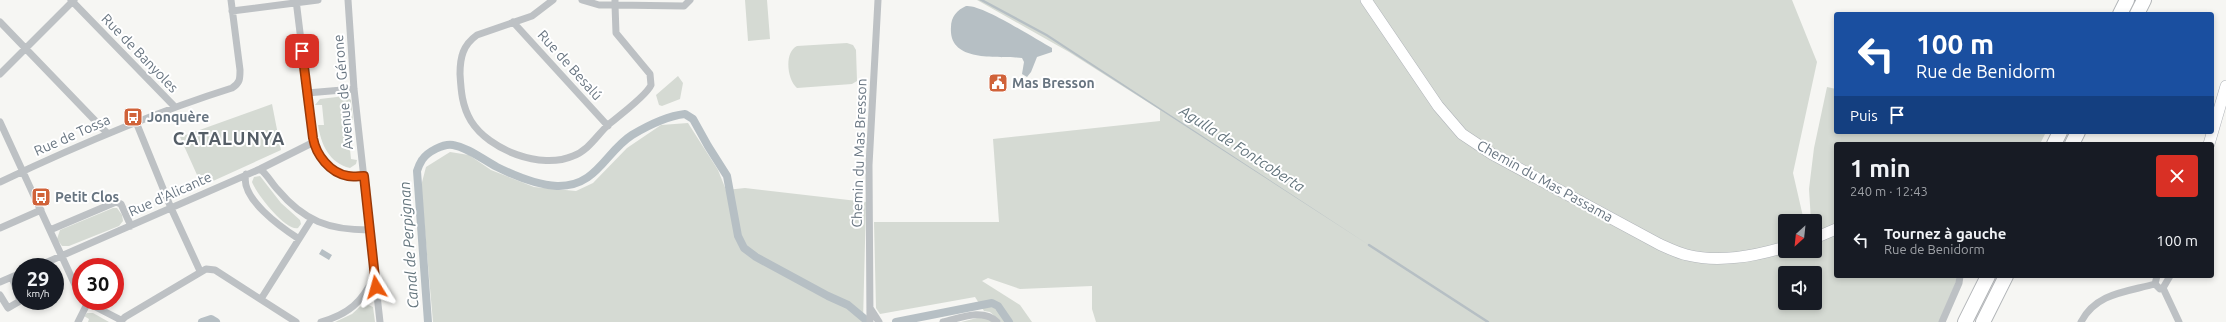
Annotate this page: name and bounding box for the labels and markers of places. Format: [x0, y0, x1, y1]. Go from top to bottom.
pin [285, 34, 319, 68]
public building icon: Mas Bresson [987, 72, 1009, 94]
place label: Mas Bresson [1012, 75, 1095, 91]
bus stop icon: Jonquère [122, 106, 144, 128]
place label: Jonquère [147, 109, 209, 125]
bus stop icon: Petit Clos [30, 186, 52, 208]
place label: Petit Clos [55, 189, 120, 205]

